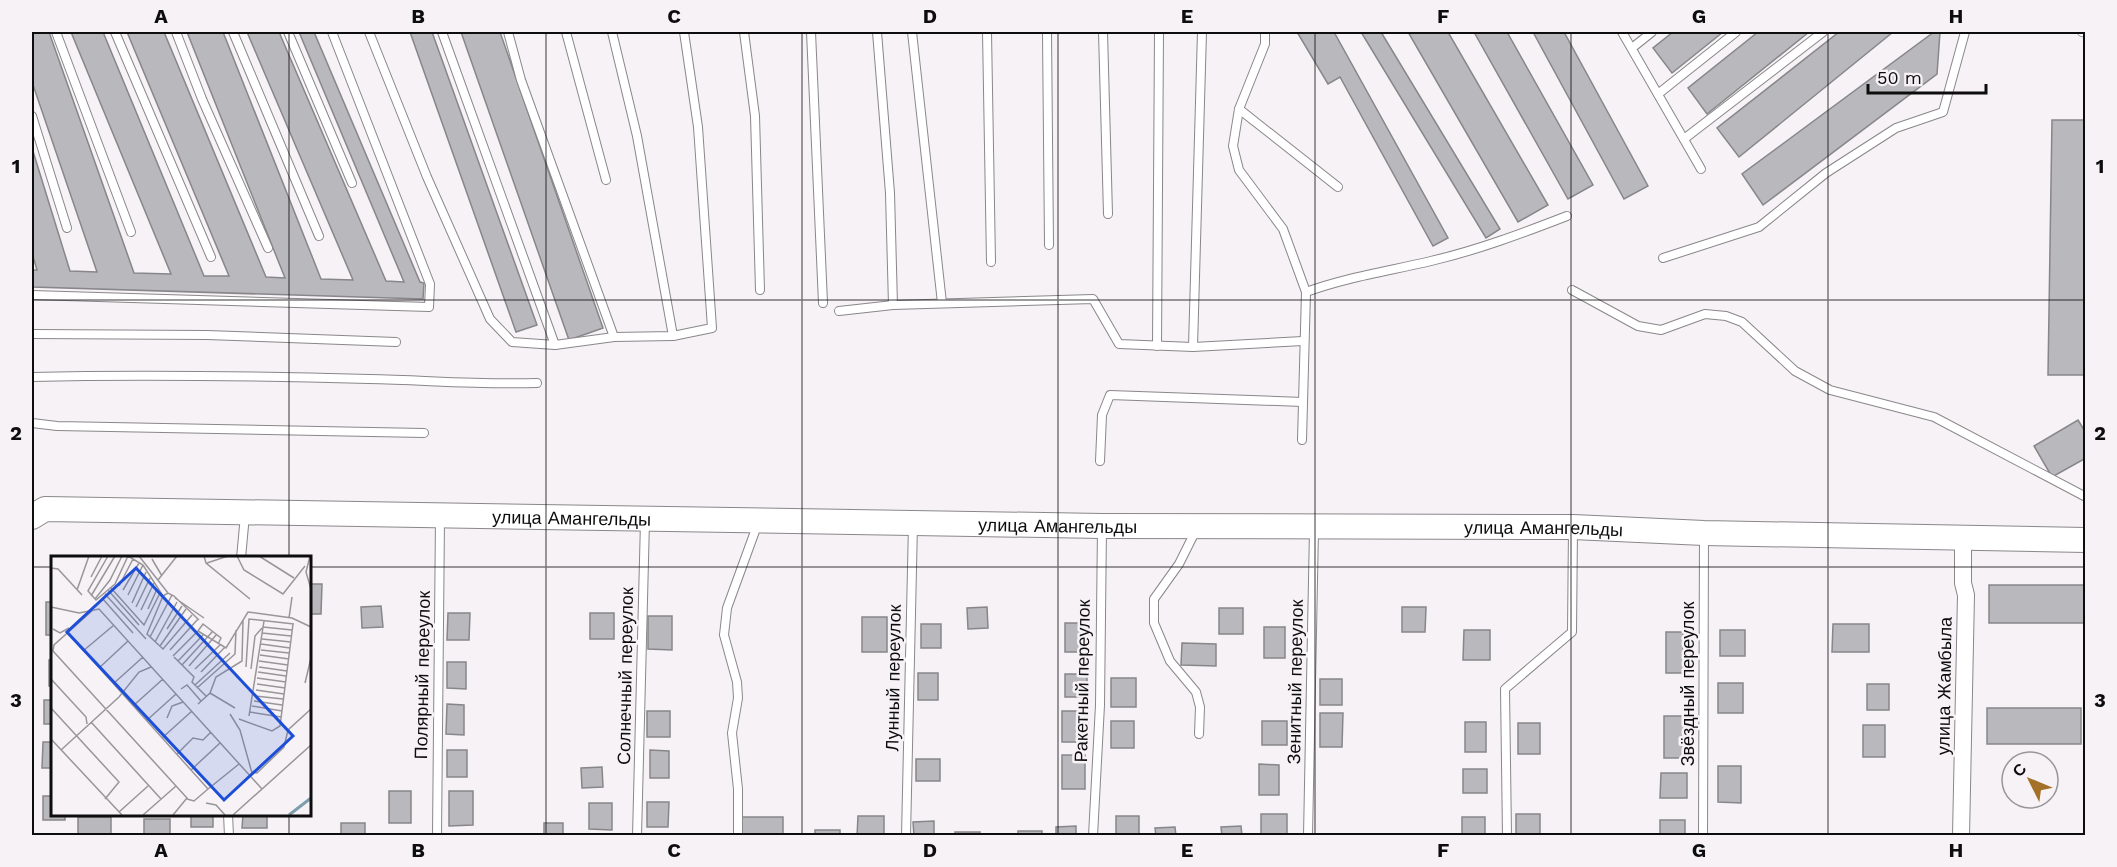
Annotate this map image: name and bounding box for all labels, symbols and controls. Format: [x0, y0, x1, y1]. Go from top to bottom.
text: A [154, 4, 168, 28]
text: B [411, 4, 425, 28]
text: C [667, 4, 681, 28]
text: D [923, 4, 937, 28]
text: E [1181, 4, 1193, 28]
text: F [1437, 4, 1449, 28]
text: G [1692, 4, 1706, 28]
text: H [1949, 4, 1963, 28]
scale bar [1868, 57, 1986, 95]
text: 50 m [1877, 67, 1922, 88]
text: 1 [12, 154, 20, 178]
text: 1 [2096, 154, 2104, 178]
text: 2 [10, 421, 22, 445]
text: 2 [2094, 421, 2106, 445]
street label: улица Амангельды [492, 506, 651, 529]
street label: улица Амангельды [978, 514, 1137, 537]
street label: улица Амангельды [1464, 516, 1624, 540]
inset map [51, 556, 310, 816]
street label: Солнечный переулок [613, 587, 637, 765]
street label: Полярный переулок [410, 590, 434, 760]
street label: Ракетный переулок [1070, 599, 1094, 763]
street label: Зенитный переулок [1283, 599, 1307, 765]
street label: Звёздный переулок [1677, 602, 1698, 766]
street label: Лунный переулок [881, 604, 905, 752]
street label: улица Жамбыла [1932, 616, 1956, 755]
text: 3 [10, 688, 22, 712]
text: 3 [2094, 688, 2106, 712]
north arrow [2000, 750, 2060, 810]
text: С [2009, 759, 2031, 781]
text: A [154, 838, 168, 862]
text: B [411, 838, 425, 862]
text: C [667, 838, 681, 862]
text: D [923, 838, 937, 862]
text: E [1181, 838, 1193, 862]
text: F [1437, 838, 1449, 862]
text: G [1692, 838, 1706, 862]
text: H [1949, 838, 1963, 862]

